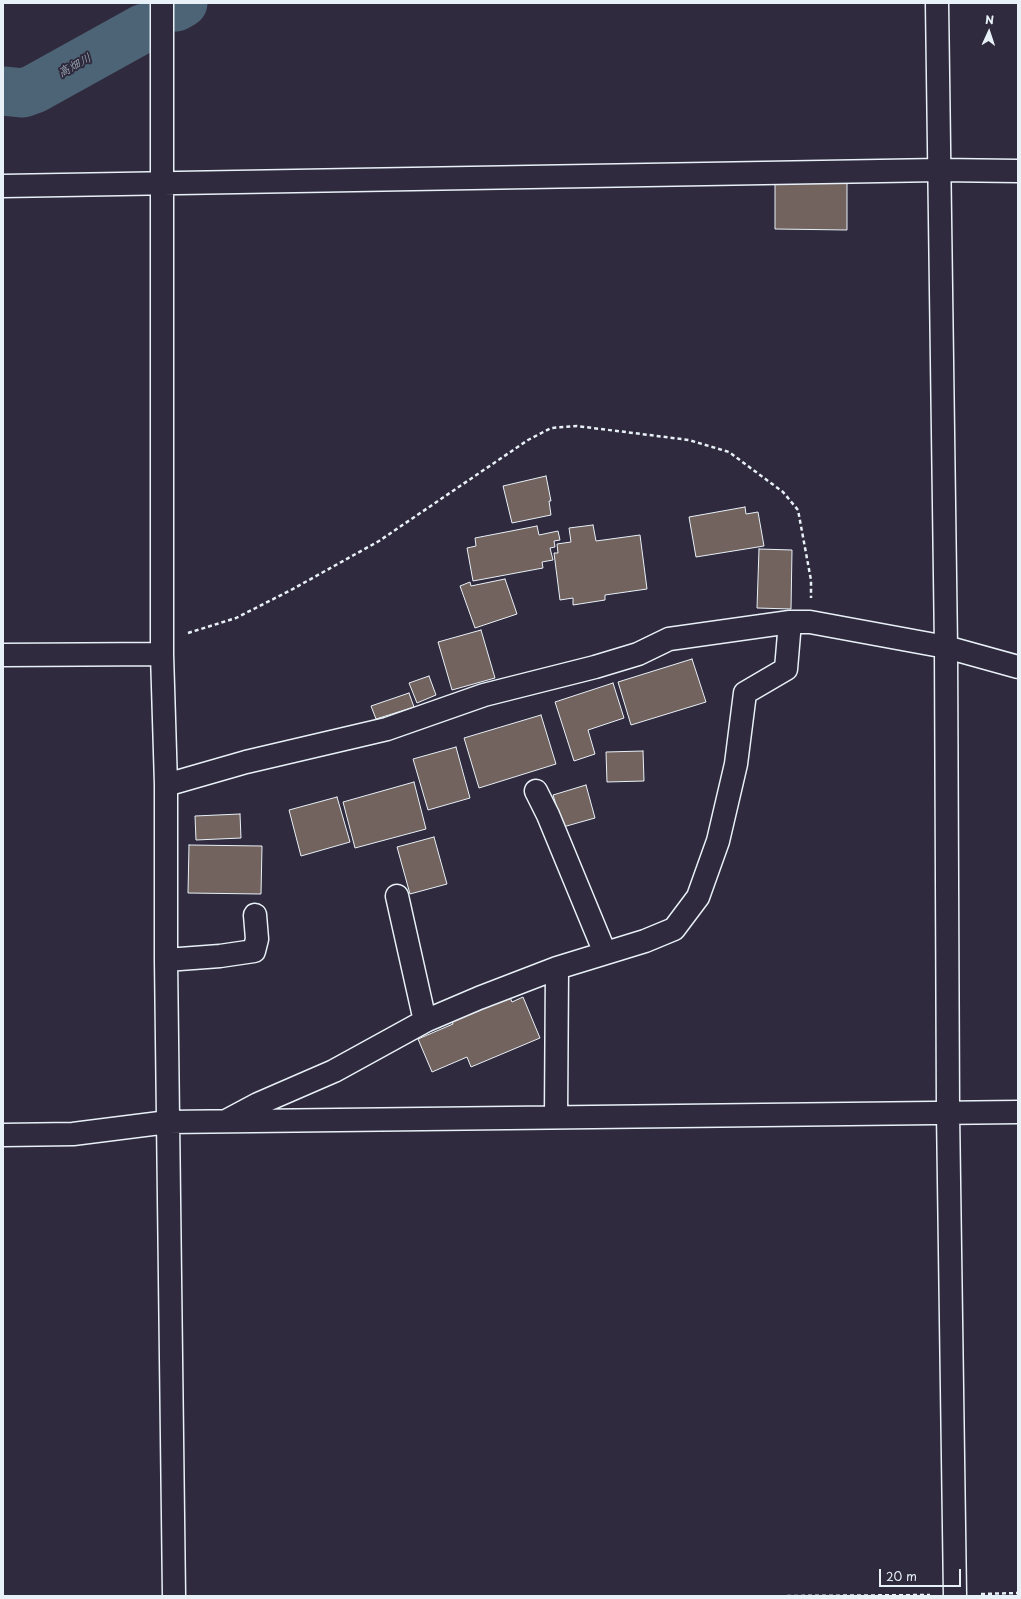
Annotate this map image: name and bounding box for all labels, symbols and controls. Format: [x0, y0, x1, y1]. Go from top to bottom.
text: N [985, 11, 994, 28]
north arrow [969, 12, 1009, 52]
water label: 高畑川 [56, 51, 94, 81]
scale bar [881, 1561, 963, 1587]
text: 20 m [886, 1567, 917, 1585]

